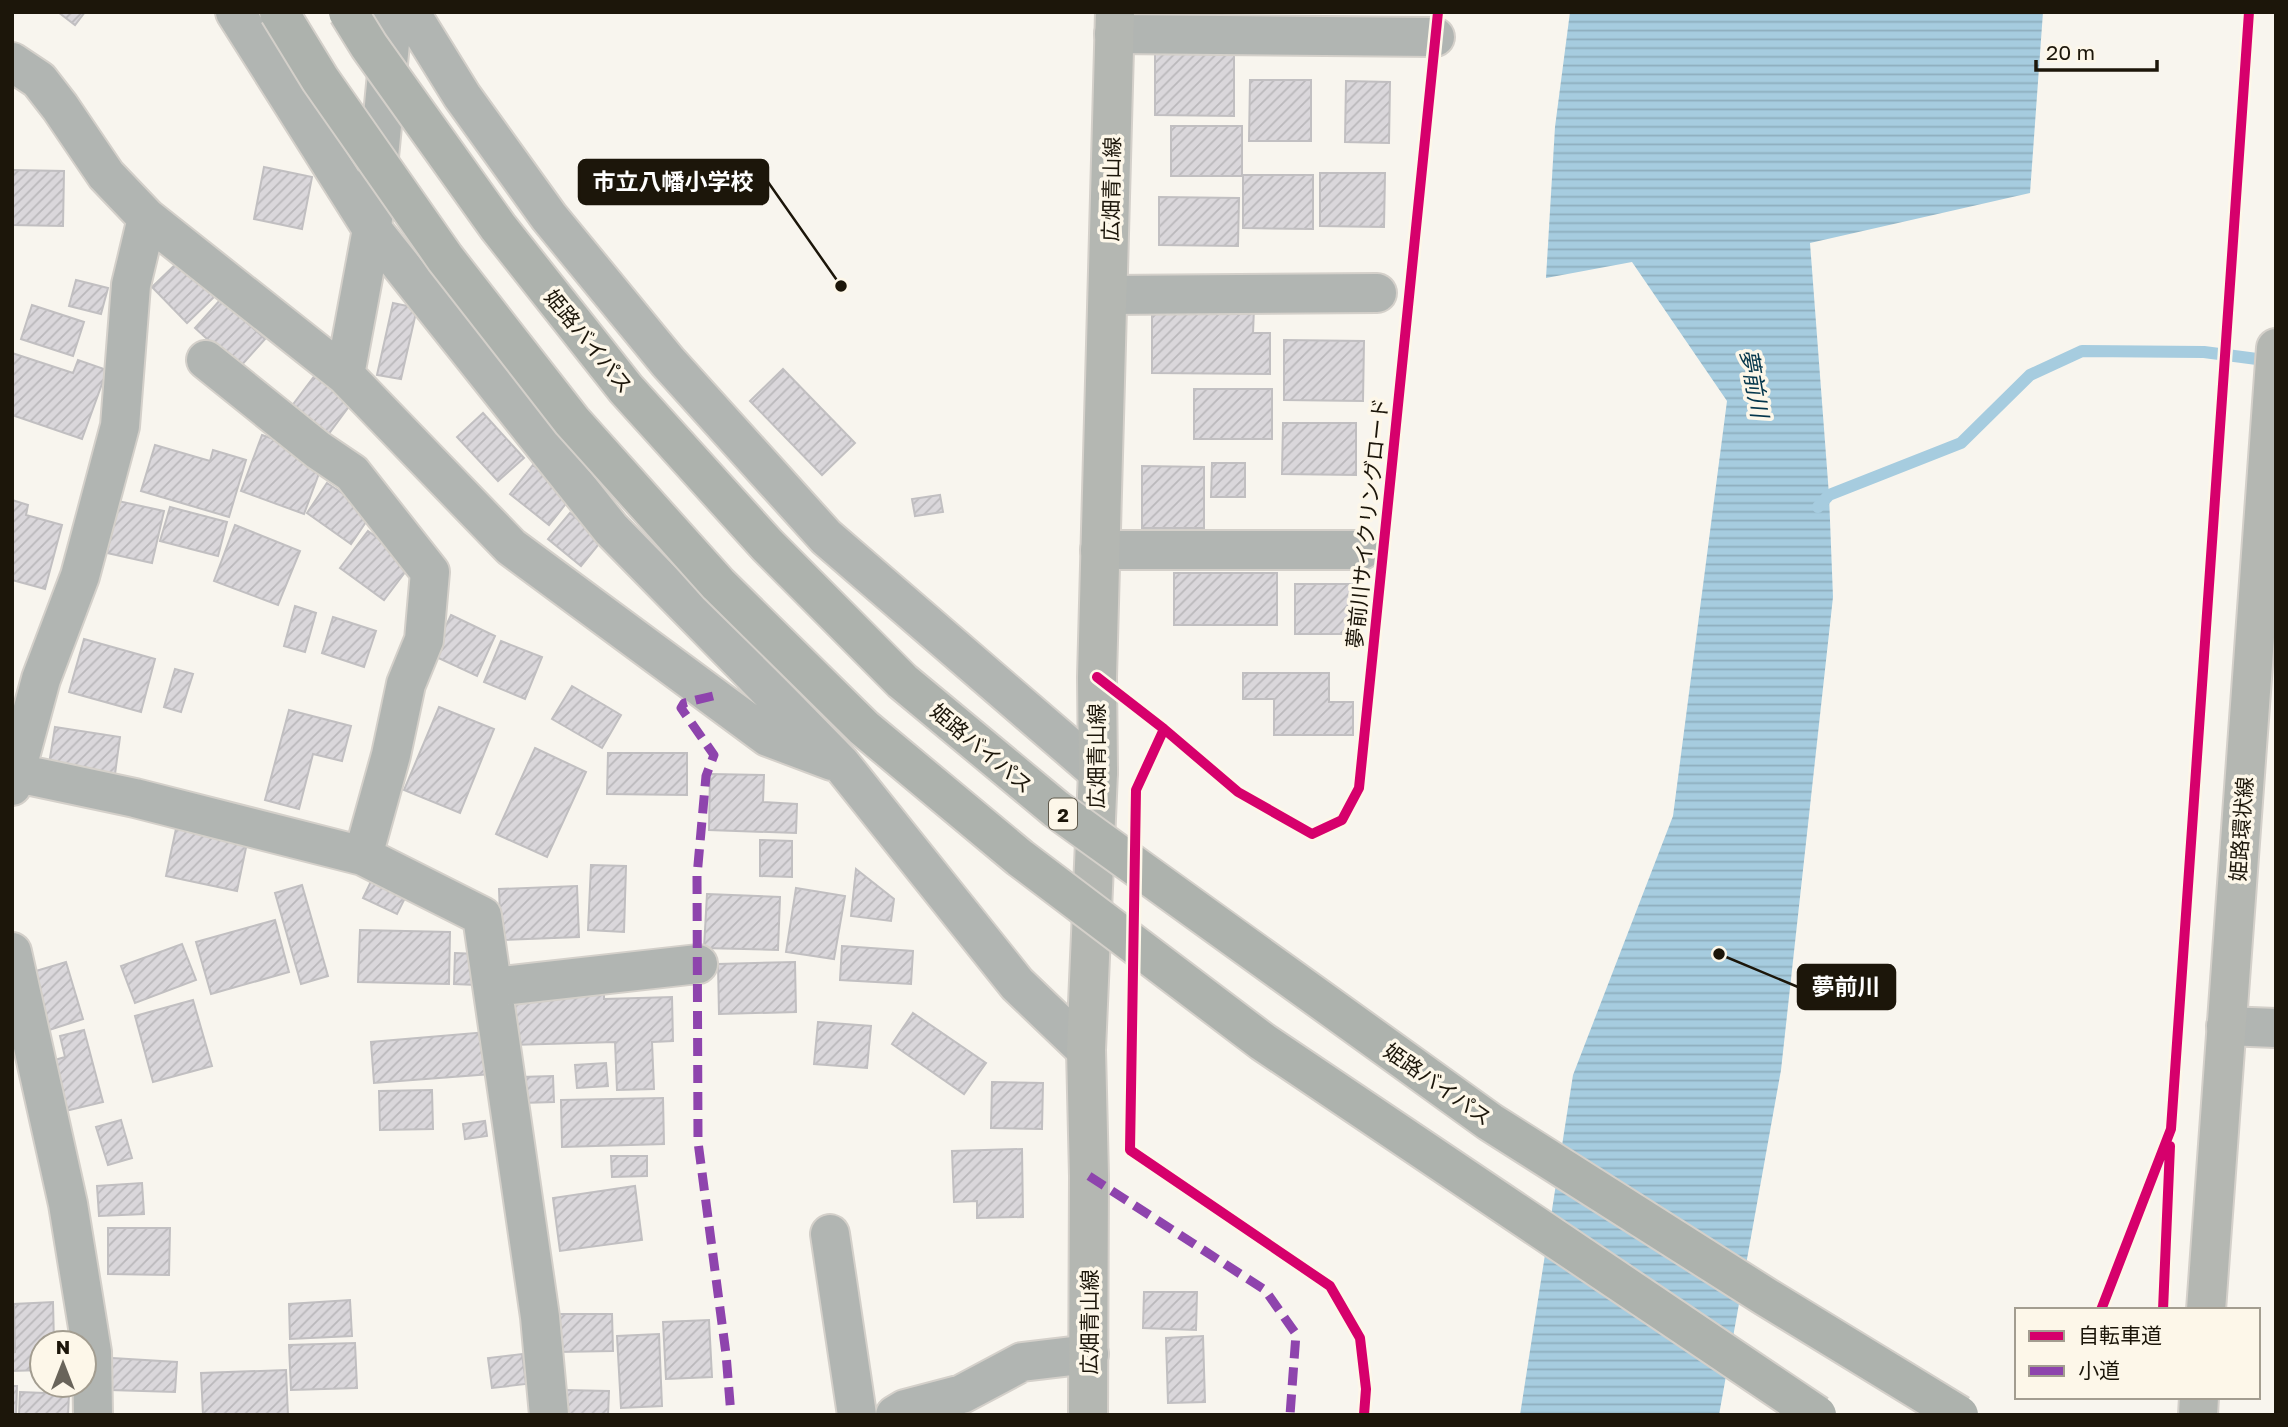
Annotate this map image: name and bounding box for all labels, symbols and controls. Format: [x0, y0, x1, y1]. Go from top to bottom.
scale bar [2036, 28, 2157, 72]
text: 20 m [2046, 39, 2095, 65]
street label: 広畑青山線 [1097, 136, 1125, 242]
callout: 市立八幡小学校 [579, 160, 768, 204]
text: 市立八幡小学校 [593, 167, 754, 195]
street label: 姫路バイパス [539, 284, 639, 398]
water label: 夢前川 [1735, 347, 1775, 422]
street label: 夢前川サイクリングロード [1341, 397, 1393, 649]
street label: 姫路バイパス [926, 698, 1038, 798]
street label: 広畑青山線 [1083, 704, 1109, 809]
street label: 姫路環状線 [2224, 776, 2258, 882]
road number: 2 [1049, 799, 1077, 830]
callout: 夢前川 [1798, 965, 1895, 1009]
text: 夢前川 [1812, 972, 1881, 1000]
street label: 姫路バイパス [1379, 1037, 1497, 1131]
street label: 広畑青山線 [1076, 1270, 1102, 1375]
legend [2015, 1308, 2260, 1399]
text: 自転車道 [2078, 1322, 2162, 1348]
north arrow [28, 1329, 98, 1399]
text: N [56, 1335, 70, 1358]
text: 小道 [2078, 1357, 2120, 1383]

